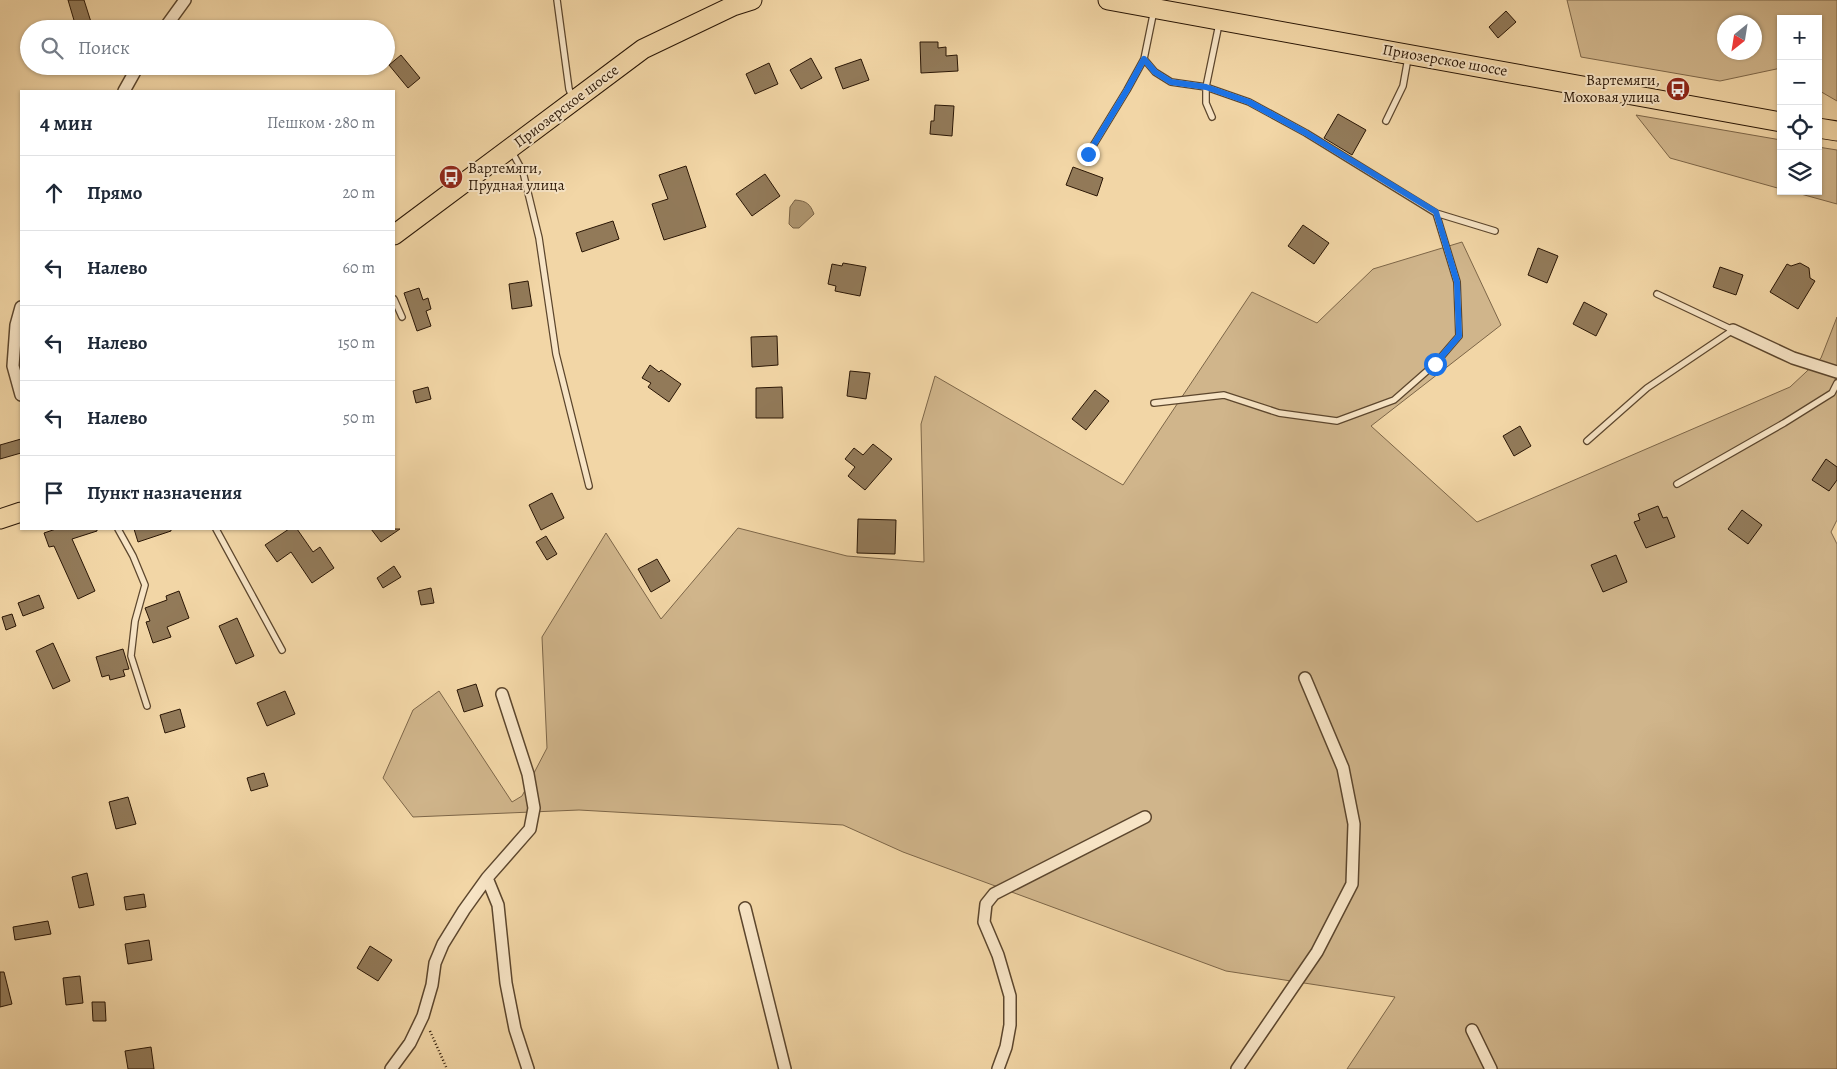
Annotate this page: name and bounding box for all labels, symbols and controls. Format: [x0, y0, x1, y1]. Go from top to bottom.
north arrow [1717, 15, 1762, 60]
map controls [1777, 15, 1822, 195]
button: + [1777, 15, 1822, 60]
search box [20, 20, 395, 75]
icon: search [38, 34, 66, 62]
text: Поиск [78, 35, 130, 61]
street label: Приозерское шоссе [1381, 39, 1509, 81]
street label: Приозерское шоссе [509, 60, 623, 152]
button: − [1777, 60, 1822, 105]
place label: Вартемяги, Моховая улица [1563, 70, 1660, 107]
bus stop icon: Вартемяги, Моховая улица [1665, 76, 1691, 102]
button: locate [1777, 105, 1822, 150]
text: 4 мин [40, 109, 93, 137]
text: Пешком · 280 m [267, 112, 375, 134]
route end [1077, 143, 1100, 166]
button: layers [1777, 150, 1822, 195]
place label: Вартемяги, Прудная улица [468, 158, 565, 195]
bus stop icon: Вартемяги, Прудная улица [438, 164, 464, 190]
icon: ahead [40, 179, 68, 207]
text: Прямо [87, 180, 142, 206]
text: 20 m [342, 182, 375, 204]
icon: left [40, 254, 68, 282]
text: Налево [87, 255, 147, 281]
text: 60 m [343, 257, 375, 279]
icon: left [40, 329, 68, 357]
text: Налево [87, 330, 147, 356]
text: 150 m [338, 332, 375, 354]
route start [1424, 353, 1447, 376]
icon: left [40, 404, 68, 432]
text: Налево [87, 405, 147, 431]
text: 50 m [343, 407, 375, 429]
icon: arrive [40, 479, 68, 507]
text: Пункт назначения [87, 480, 242, 506]

